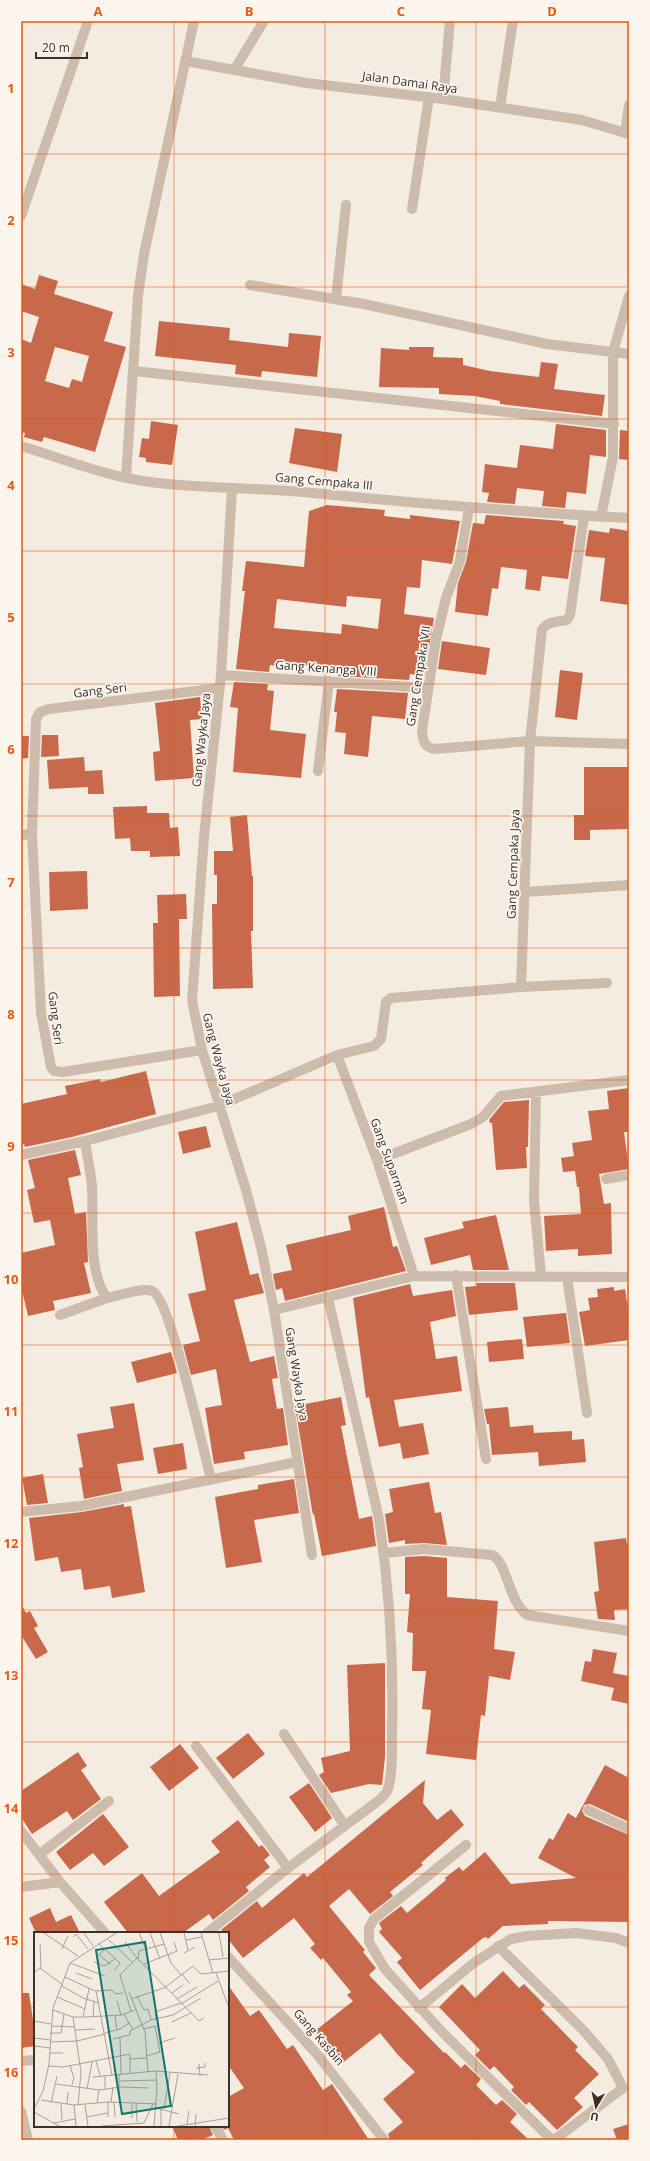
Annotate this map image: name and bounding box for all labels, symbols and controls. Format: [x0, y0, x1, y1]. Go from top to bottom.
text: A [94, 2, 103, 20]
text: B [245, 2, 254, 20]
text: C [397, 2, 405, 20]
text: D [547, 2, 557, 20]
scale bar [36, 34, 87, 60]
text: 20 m [42, 39, 70, 56]
street label: Jalan Damai Raya [360, 67, 459, 97]
text: 1 [7, 79, 15, 97]
text: 2 [7, 211, 15, 229]
text: 3 [7, 343, 15, 361]
street label: Gang Cempaka III [274, 468, 374, 494]
text: 4 [7, 476, 15, 494]
text: 5 [7, 608, 15, 626]
street label: Gang Cempaka VII [402, 624, 434, 728]
street label: Gang Kenanga VIII [275, 656, 377, 680]
street label: Gang Seri [72, 678, 128, 702]
street label: Gang Wayka Jaya [188, 692, 214, 788]
text: 6 [7, 740, 15, 758]
street label: Gang Cempaka Jaya [503, 809, 523, 919]
text: 7 [7, 873, 15, 891]
street label: Gang Seri [44, 990, 68, 1046]
text: 8 [7, 1005, 15, 1023]
street label: Gang Wayka Jaya [199, 1011, 239, 1107]
street label: Gang Suparman [367, 1116, 413, 1206]
text: 9 [7, 1137, 15, 1155]
text: 10 [4, 1270, 18, 1288]
street label: Gang Wayka Jaya [281, 1326, 313, 1422]
text: 11 [4, 1402, 18, 1420]
text: 12 [4, 1534, 19, 1552]
text: 13 [4, 1666, 18, 1684]
text: 14 [4, 1799, 19, 1817]
text: 15 [4, 1931, 18, 1949]
inset map [34, 1932, 229, 2127]
street label: Gang Kasbin [290, 2005, 348, 2069]
text: 16 [4, 2063, 19, 2081]
north arrow [576, 2087, 616, 2127]
text: U [589, 2109, 600, 2125]

